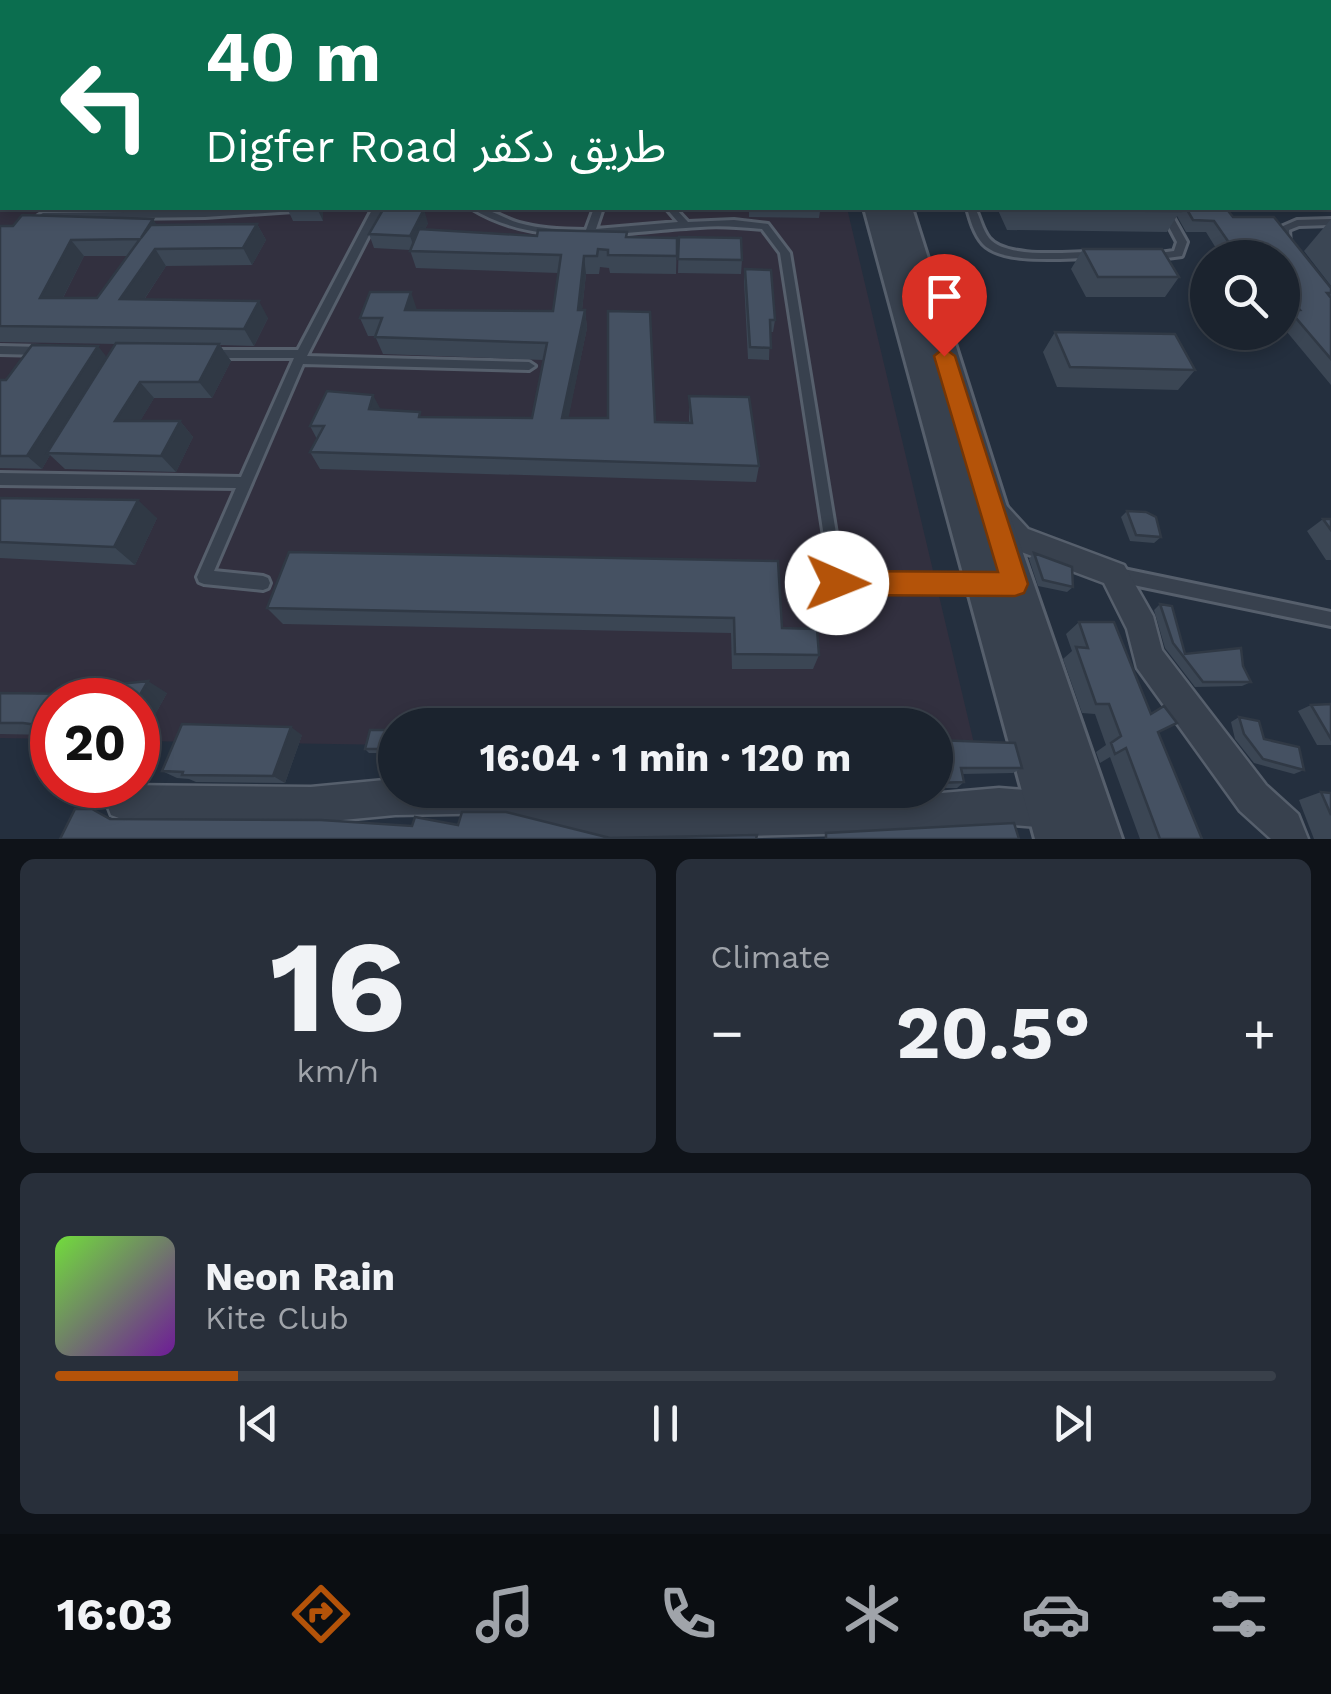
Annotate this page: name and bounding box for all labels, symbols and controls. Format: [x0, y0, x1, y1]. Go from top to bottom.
text: 40 m [205, 16, 381, 98]
icon: left [40, 40, 170, 170]
text: Digfer Road طريق دكفر [205, 120, 666, 173]
map controls [1190, 240, 1300, 350]
button: search [1190, 240, 1300, 350]
pin [902, 254, 987, 357]
icon: arrive [917, 269, 972, 324]
position arrow [785, 531, 889, 635]
speed limit sign: 20 [30, 678, 160, 808]
text: 16:04 · 1 min · 120 m [480, 736, 851, 780]
text: 16 [270, 910, 406, 1063]
text: Climate [711, 938, 831, 976]
text: 20.5° [896, 988, 1091, 1076]
text: − [711, 1001, 744, 1065]
text: + [1243, 1001, 1276, 1065]
text: km/h [297, 1052, 379, 1090]
text: Neon Rain [205, 1255, 395, 1299]
text: Kite Club [205, 1299, 349, 1337]
icon: previous [231, 1396, 286, 1451]
icon: pause [638, 1396, 693, 1451]
icon: next [1045, 1396, 1100, 1451]
icon: directions [286, 1579, 356, 1649]
icon: music [470, 1579, 540, 1649]
icon: phone [653, 1579, 723, 1649]
icon: climate [837, 1579, 907, 1649]
icon: car [1021, 1579, 1091, 1649]
icon: filters [1204, 1579, 1274, 1649]
text: 16:03 [57, 1588, 173, 1641]

